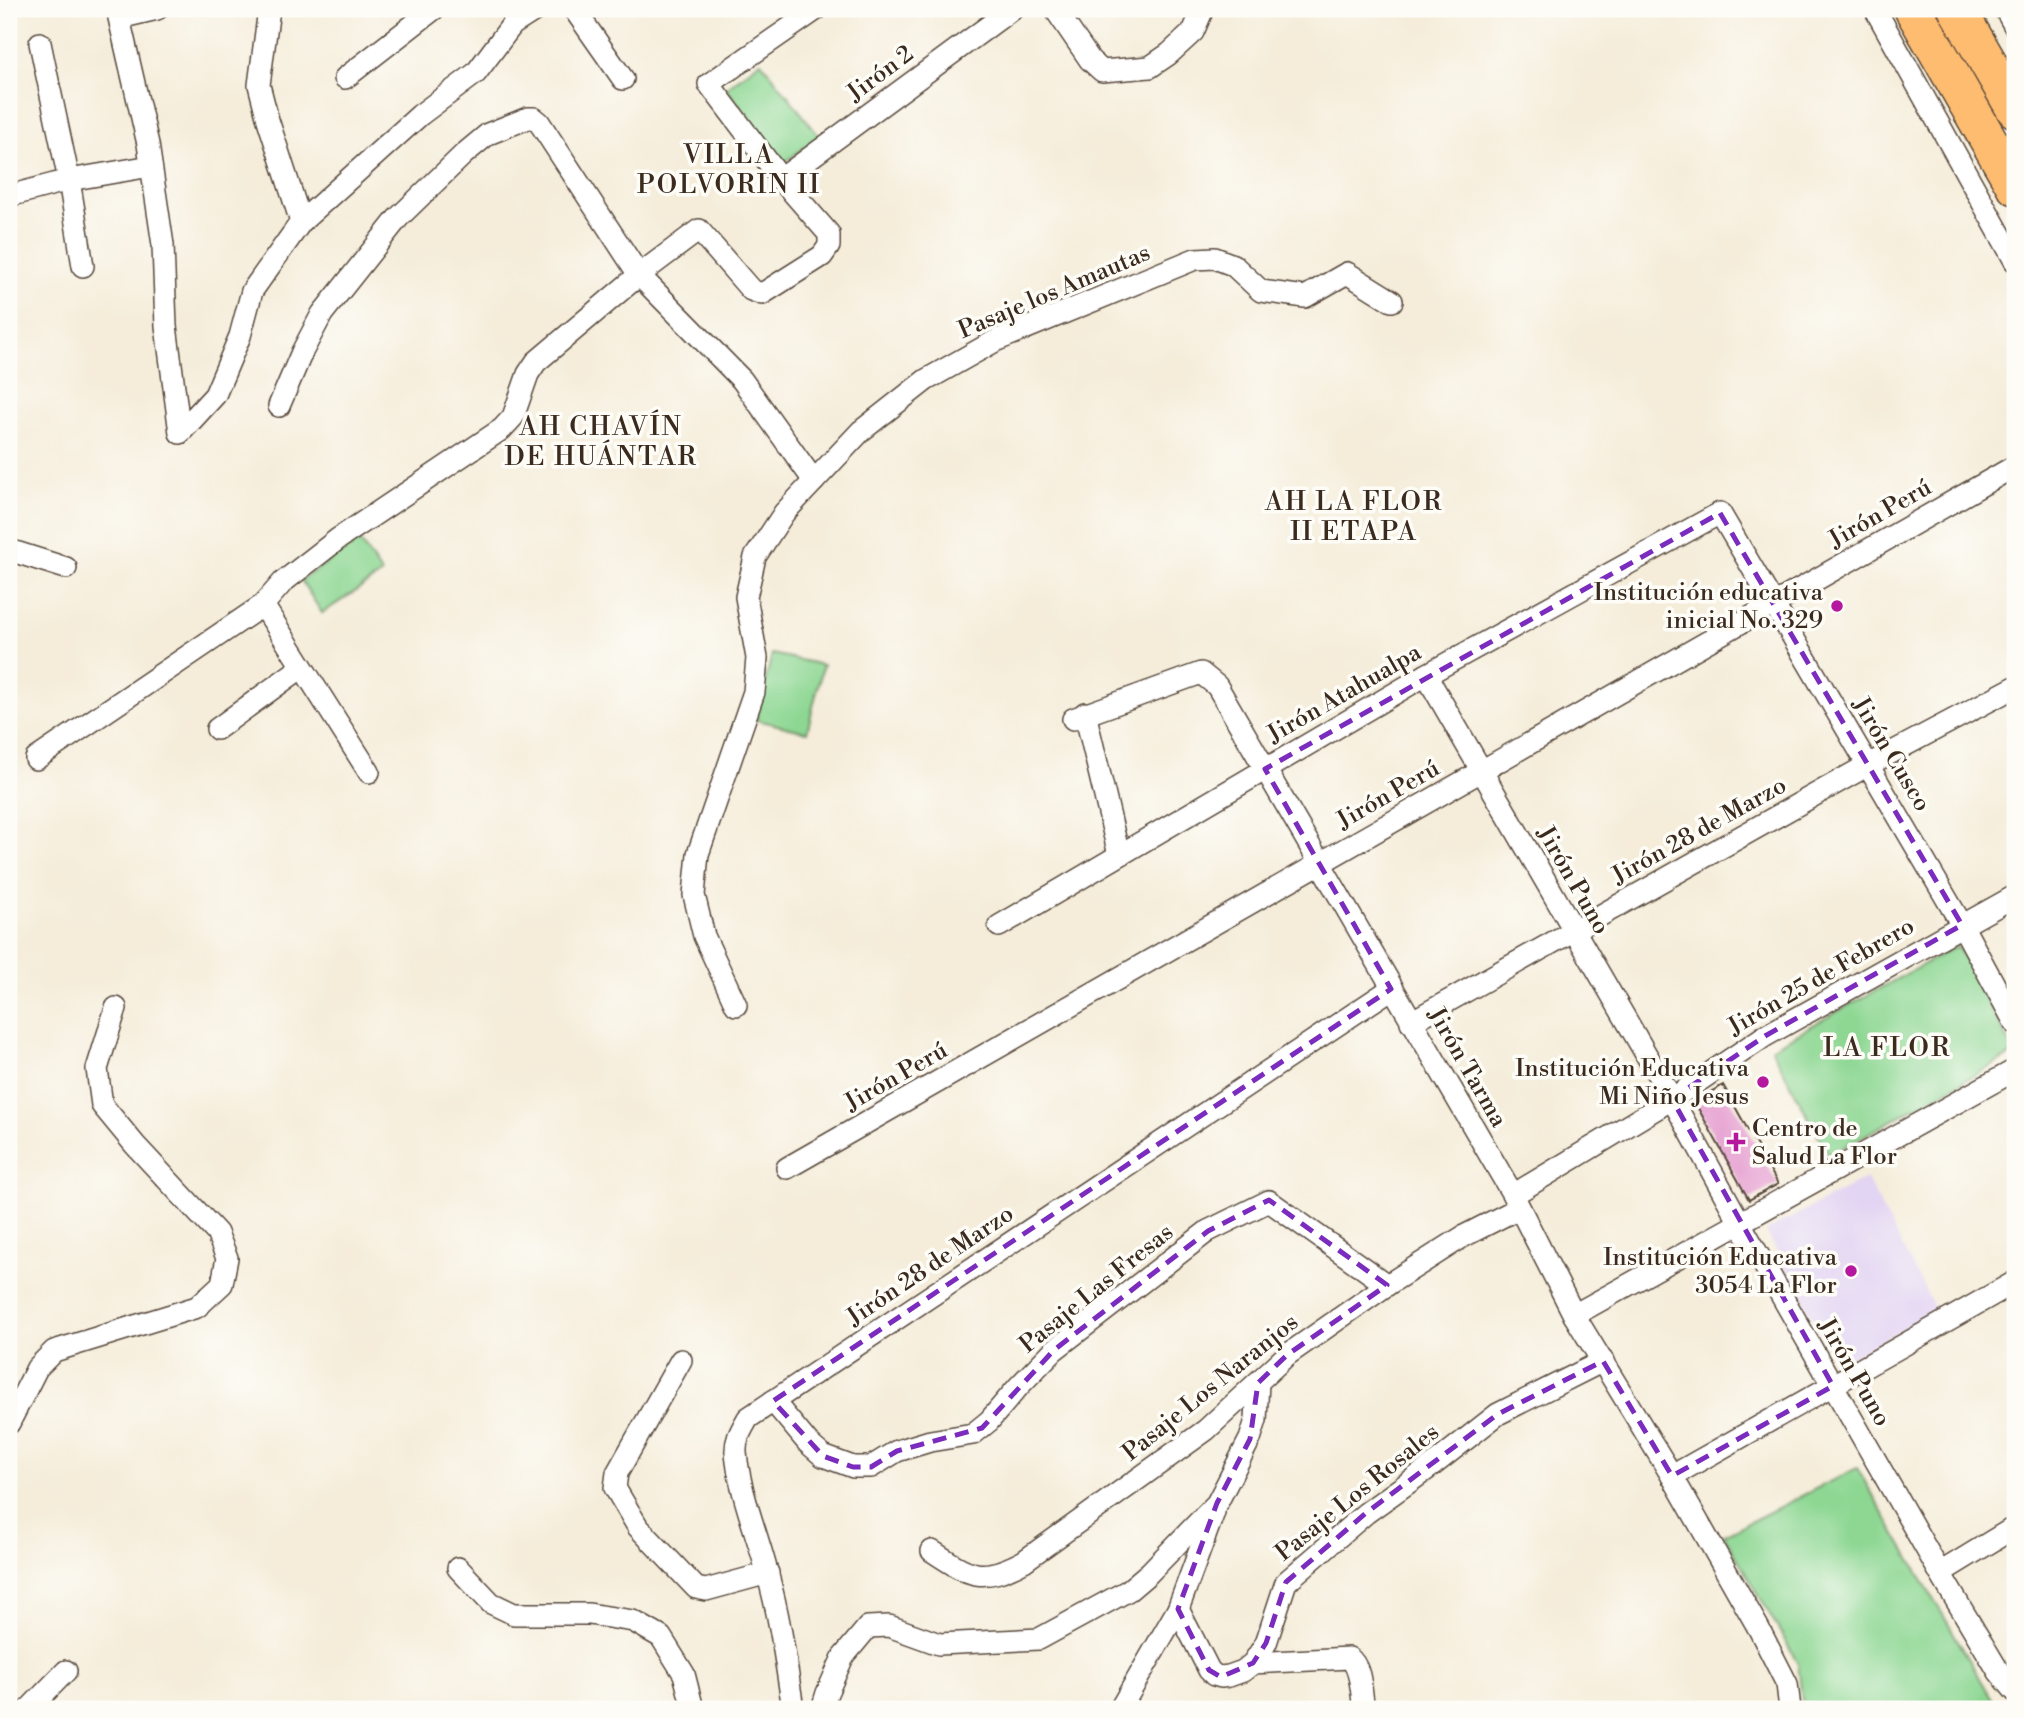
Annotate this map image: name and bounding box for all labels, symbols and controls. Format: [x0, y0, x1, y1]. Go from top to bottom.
street label: Jirón 2 [841, 39, 920, 109]
district label: VILLA POLVORIN II [637, 139, 821, 201]
street label: Pasaje los Amautas [954, 238, 1155, 346]
district label: AH CHAVÍN DE HUÁNTAR [504, 409, 698, 473]
street label: Jirón Perú [1823, 472, 1937, 556]
district label: AH LA FLOR II ETAPA [1264, 486, 1443, 548]
place label: Institución educativa inicial No. 329 [1594, 578, 1824, 636]
marker: Institución educativa inicial No. 329 [1829, 598, 1845, 614]
street label: Jirón Atahualpa [1261, 637, 1427, 750]
street label: Jirón Cusco [1845, 691, 1937, 817]
street label: Jirón Perú [1331, 753, 1445, 837]
street label: Jirón 28 de Marzo [1606, 771, 1792, 892]
street label: Jirón Puno [1530, 820, 1616, 940]
street label: Jirón 25 de Febrero [1722, 911, 1920, 1043]
street label: Jirón Tarma [1420, 1001, 1514, 1134]
district label: LA FLOR [1823, 1032, 1951, 1064]
street label: Jirón Perú [839, 1035, 953, 1119]
place label: Institución Educativa Mi Niño Jesus [1515, 1054, 1750, 1112]
marker: Institución Educativa Mi Niño Jesus [1755, 1074, 1771, 1090]
place label: Centro de Salud La Flor [1752, 1114, 1897, 1172]
marker: Centro de Salud La Flor [1726, 1132, 1746, 1152]
street label: Jirón 28 de Marzo [841, 1199, 1020, 1333]
street label: Pasaje Las Fresas [1014, 1218, 1180, 1360]
place label: Institución Educativa 3054 La Flor [1603, 1243, 1838, 1301]
marker: Institución Educativa 3054 La Flor [1843, 1263, 1859, 1279]
street label: Pasaje Los Naranjos [1117, 1308, 1305, 1468]
street label: Jirón Puno [1811, 1312, 1897, 1432]
street label: Pasaje Los Rosales [1270, 1418, 1446, 1568]

